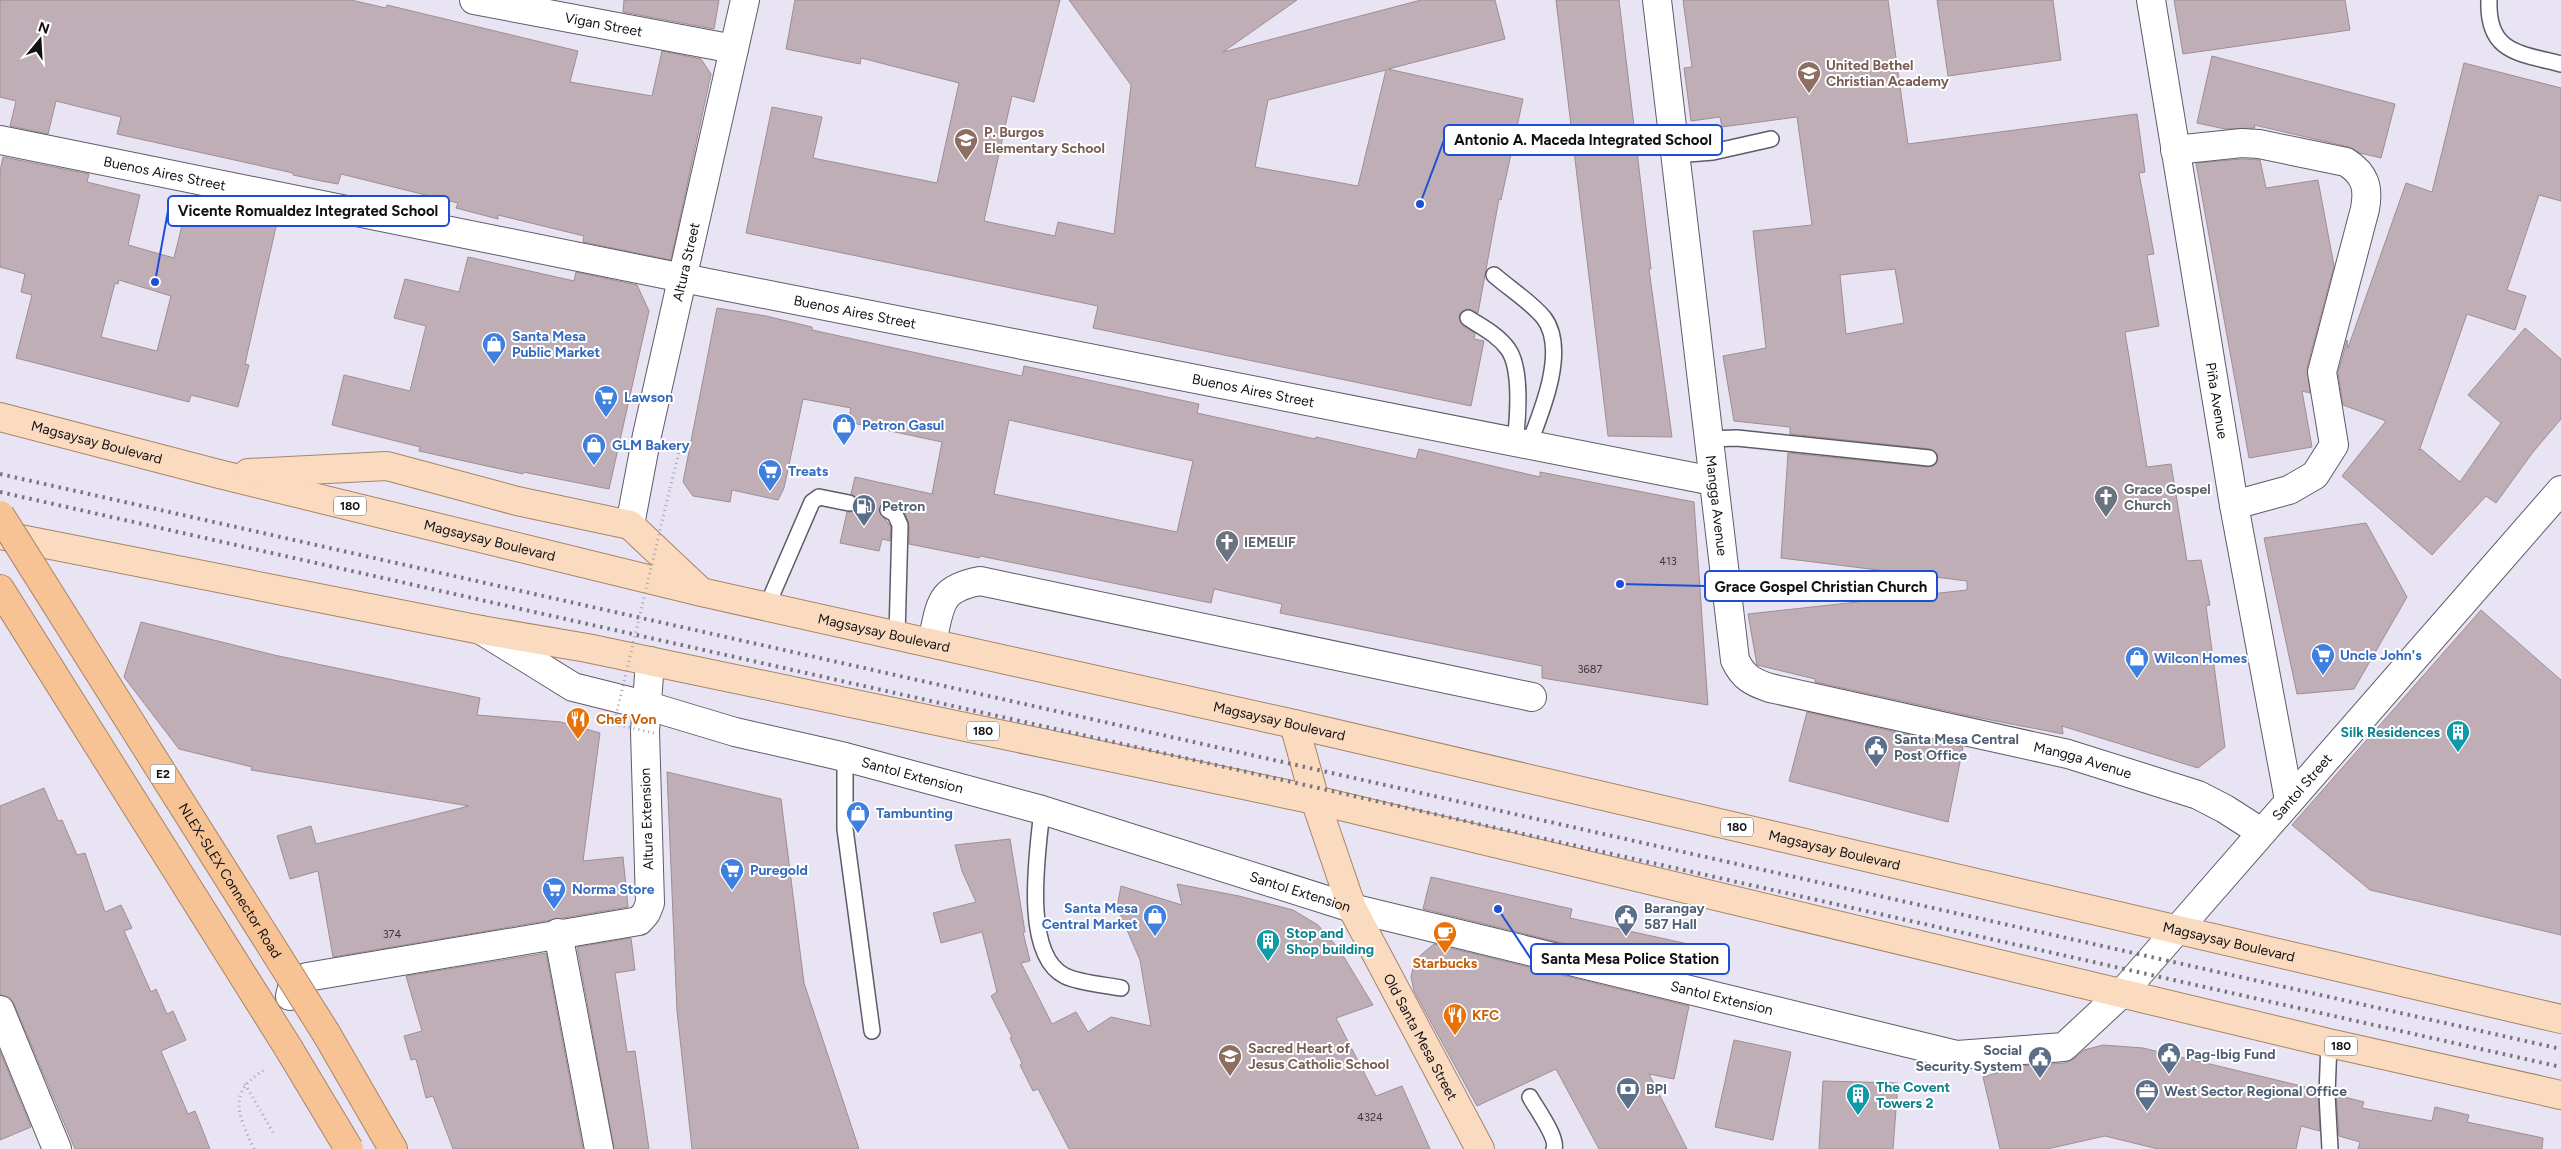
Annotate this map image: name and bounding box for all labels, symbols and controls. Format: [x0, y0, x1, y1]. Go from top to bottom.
street label: Vigan Street [563, 9, 644, 40]
north arrow [15, 15, 65, 65]
text: N [36, 18, 52, 38]
place label: United Bethel Christian Academy [1826, 57, 1950, 90]
school or university icon: United Bethel Christian Academy [1796, 60, 1822, 94]
place label: P. Burgos Elementary School [984, 124, 1105, 157]
callout: Antonio A. Maceda Integrated School [1444, 125, 1722, 155]
school or university icon: P. Burgos Elementary School [953, 127, 979, 161]
text: Antonio A. Maceda Integrated School [1454, 131, 1712, 149]
street label: Buenos Aires Street [102, 153, 227, 194]
callout: Vicente Romualdez Integrated School [168, 196, 449, 226]
text: Vicente Romualdez Integrated School [178, 202, 438, 220]
street label: Altura Street [669, 221, 703, 303]
street label: Buenos Aires Street [792, 292, 918, 332]
place label: Santa Mesa Public Market [512, 328, 600, 361]
shop icon: Santa Mesa Public Market [481, 331, 507, 365]
street label: Piña Avenue [2202, 361, 2232, 440]
street label: Buenos Aires Street [1191, 370, 1316, 411]
supermarket icon: Lawson [593, 384, 619, 418]
place label: Lawson [624, 389, 673, 406]
shop icon: Petron Gasul [831, 412, 857, 446]
street label: Magsaysay Boulevard [29, 417, 164, 467]
place label: Petron Gasul [862, 417, 944, 434]
shop icon: GLM Bakery [581, 432, 607, 466]
place label: GLM Bakery [612, 437, 691, 454]
street label: Mangga Avenue [1702, 454, 1731, 557]
supermarket icon: Treats [757, 458, 783, 492]
place label: Treats [788, 463, 829, 480]
place label: Grace Gospel Church [2124, 481, 2211, 514]
church icon: Grace Gospel Church [2093, 484, 2119, 518]
fuel station icon: Petron [851, 493, 877, 527]
road number: 180 [334, 496, 366, 516]
place label: Petron [882, 498, 925, 515]
street label: Magsaysay Boulevard [422, 516, 557, 565]
church icon: IEMELIF [1214, 529, 1240, 563]
place label: IEMELIF [1244, 534, 1296, 551]
house number: 413 [1659, 555, 1677, 568]
callout: Grace Gospel Christian Church [1705, 571, 1937, 601]
text: Grace Gospel Christian Church [1715, 578, 1927, 596]
street label: Magsaysay Boulevard [816, 610, 952, 656]
supermarket icon: Uncle John's [2310, 642, 2336, 676]
shop icon: Wilcon Homes [2124, 645, 2150, 679]
place label: Uncle John's [2340, 647, 2422, 664]
place label: Wilcon Homes [2154, 650, 2248, 667]
house number: 3687 [1578, 663, 1603, 676]
street label: Magsaysay Boulevard [1212, 698, 1347, 744]
restaurant icon: Chef Von [565, 706, 591, 740]
place label: Chef Von [596, 711, 656, 728]
building icon: Silk Residences [2445, 719, 2471, 753]
road number: 180 [967, 721, 999, 740]
place label: Silk Residences [2341, 724, 2440, 741]
place label: Santa Mesa Central Post Office [1894, 731, 2019, 764]
public building icon: Santa Mesa Central Post Office [1863, 734, 1889, 768]
street label: Mangga Avenue [2032, 738, 2134, 782]
street label: Santol Street [2268, 750, 2335, 824]
street label: Santol Extension [860, 753, 965, 797]
road number: E2 [150, 764, 176, 784]
street label: Altura Extension [637, 767, 657, 870]
street label: NLEX-SLEX Connector Road [175, 800, 285, 961]
shop icon: Tambunting [845, 800, 871, 834]
place label: Tambunting [876, 805, 953, 822]
road number: 180 [1721, 818, 1753, 836]
street label: Magsaysay Boulevard [1767, 826, 1902, 873]
supermarket icon: Puregold [719, 857, 745, 891]
place label: Puregold [750, 862, 808, 879]
street label: Santol Extension [1248, 868, 1353, 916]
supermarket icon: Norma Store [541, 876, 567, 910]
place label: Norma Store [572, 881, 655, 898]
place label: Santa Mesa Central Market [1042, 900, 1138, 933]
place label: Barangay 587 Hall [1644, 900, 1705, 933]
shop icon: Santa Mesa Central Market [1142, 903, 1168, 937]
public building icon: Barangay 587 Hall [1613, 903, 1639, 937]
street label: Magsaysay Boulevard [2161, 918, 2297, 965]
cafe icon: Starbucks [1432, 920, 1458, 954]
place label: Stop and Shop building [1286, 925, 1374, 958]
house number: 374 [383, 928, 402, 941]
building icon: Stop and Shop building [1255, 928, 1281, 962]
callout: Santa Mesa Police Station [1531, 944, 1729, 974]
text: Santa Mesa Police Station [1541, 950, 1719, 968]
place label: Starbucks [1413, 955, 1478, 972]
street label: Old Santa Mesa Street [1380, 971, 1461, 1103]
street label: Santol Extension [1669, 977, 1775, 1019]
restaurant icon: KFC [1442, 1002, 1468, 1036]
place label: KFC [1472, 1007, 1499, 1024]
road number: 180 [2325, 1036, 2357, 1056]
place label: Sacred Heart of Jesus Catholic School [1248, 1040, 1389, 1073]
public building icon: Pag-Ibig Fund [2156, 1041, 2182, 1075]
place label: Social Security System [1916, 1042, 2022, 1075]
school or university icon: Sacred Heart of Jesus Catholic School [1217, 1043, 1243, 1077]
public building icon: Social Security System [2027, 1045, 2053, 1079]
place label: Pag-Ibig Fund [2186, 1046, 2276, 1063]
bank icon: BPI [1615, 1076, 1641, 1110]
office icon: West Sector Regional Office [2134, 1078, 2160, 1112]
place label: The Covent Towers 2 [1876, 1079, 1950, 1112]
place label: BPI [1646, 1081, 1667, 1098]
building icon: The Covent Towers 2 [1845, 1082, 1871, 1116]
place label: West Sector Regional Office [2164, 1083, 2347, 1100]
house number: 4324 [1357, 1111, 1383, 1124]

